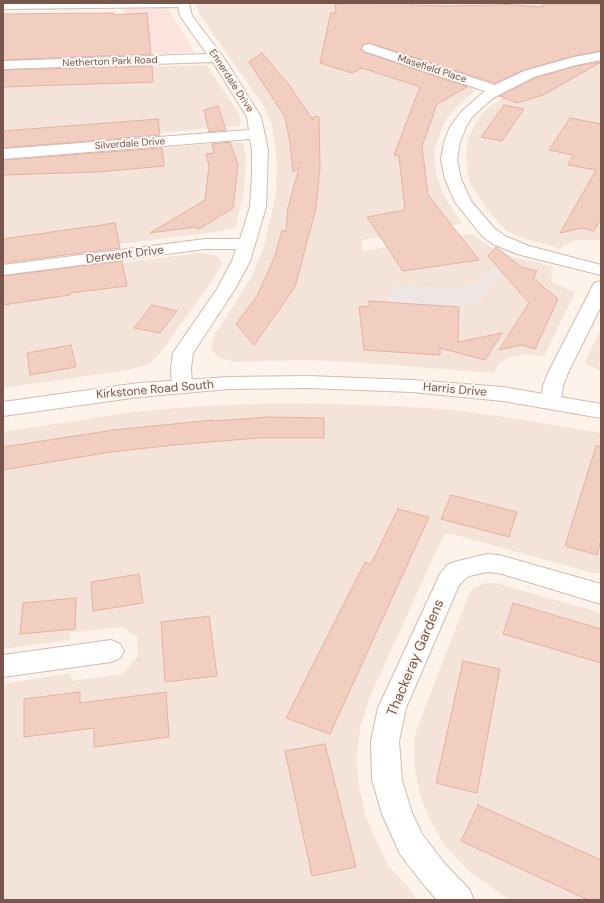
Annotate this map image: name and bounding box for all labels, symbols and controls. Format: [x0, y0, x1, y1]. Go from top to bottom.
street label: Ennerdale Drive [206, 47, 256, 115]
street label: Masefield Place [396, 52, 468, 86]
street label: Netherton Park Road [62, 54, 158, 70]
street label: Silverdale Drive [94, 136, 166, 152]
street label: Derwent Drive [85, 243, 165, 267]
street label: Kirkstone Road South [96, 378, 214, 402]
street label: Harris Drive [422, 380, 488, 400]
street label: Thackeray Gardens [384, 597, 448, 719]

